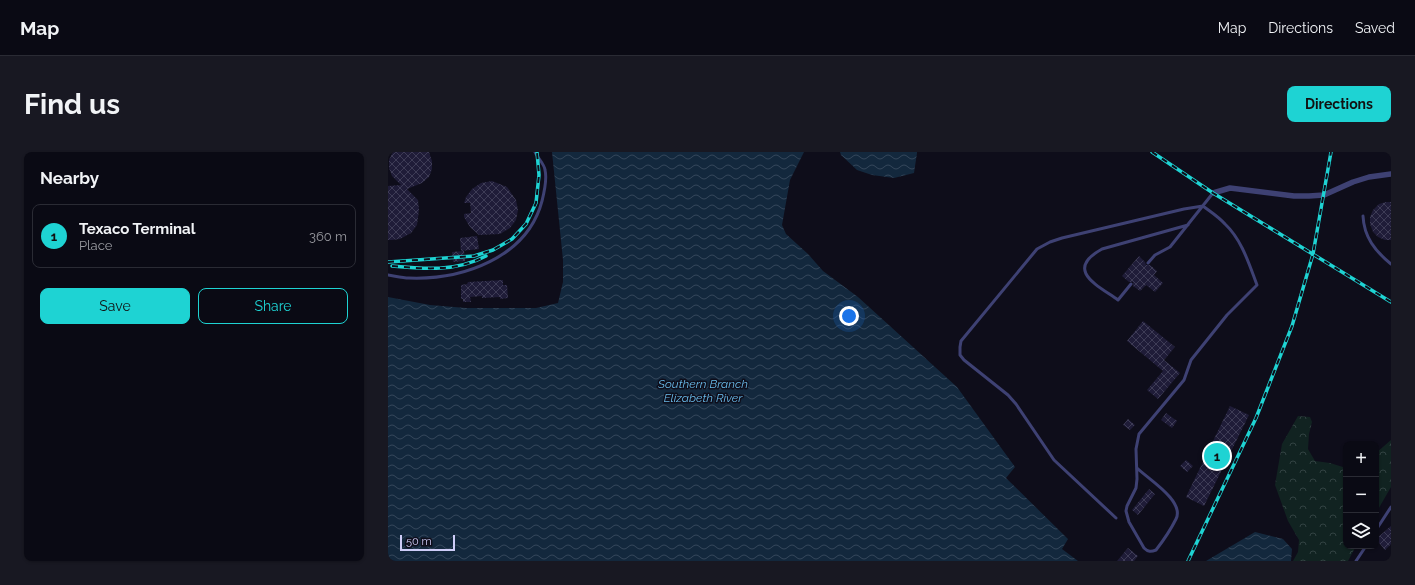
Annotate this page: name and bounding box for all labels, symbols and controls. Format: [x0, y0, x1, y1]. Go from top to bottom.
text: Map [20, 17, 59, 39]
text: Map [1218, 20, 1246, 36]
text: Directions [1268, 20, 1333, 36]
text: Saved [1355, 20, 1395, 36]
button: Directions [1287, 86, 1391, 122]
text: Find us [24, 88, 120, 121]
text: Nearby [40, 168, 99, 188]
text: Texaco Terminal [79, 220, 195, 238]
text: 1 [51, 229, 57, 244]
text: 360 m [309, 229, 347, 244]
text: Place [79, 238, 112, 253]
button: Save [40, 288, 190, 324]
button: Share [198, 288, 348, 324]
your location [839, 306, 859, 326]
water label: Southern Branch Elizabeth River [657, 377, 748, 405]
pin: 1 [1204, 441, 1230, 471]
map controls [1343, 441, 1379, 549]
button: + [1343, 441, 1379, 477]
button: − [1343, 477, 1379, 513]
button: layers [1343, 513, 1379, 549]
scale bar [400, 533, 455, 552]
text: 50 m [406, 535, 432, 548]

